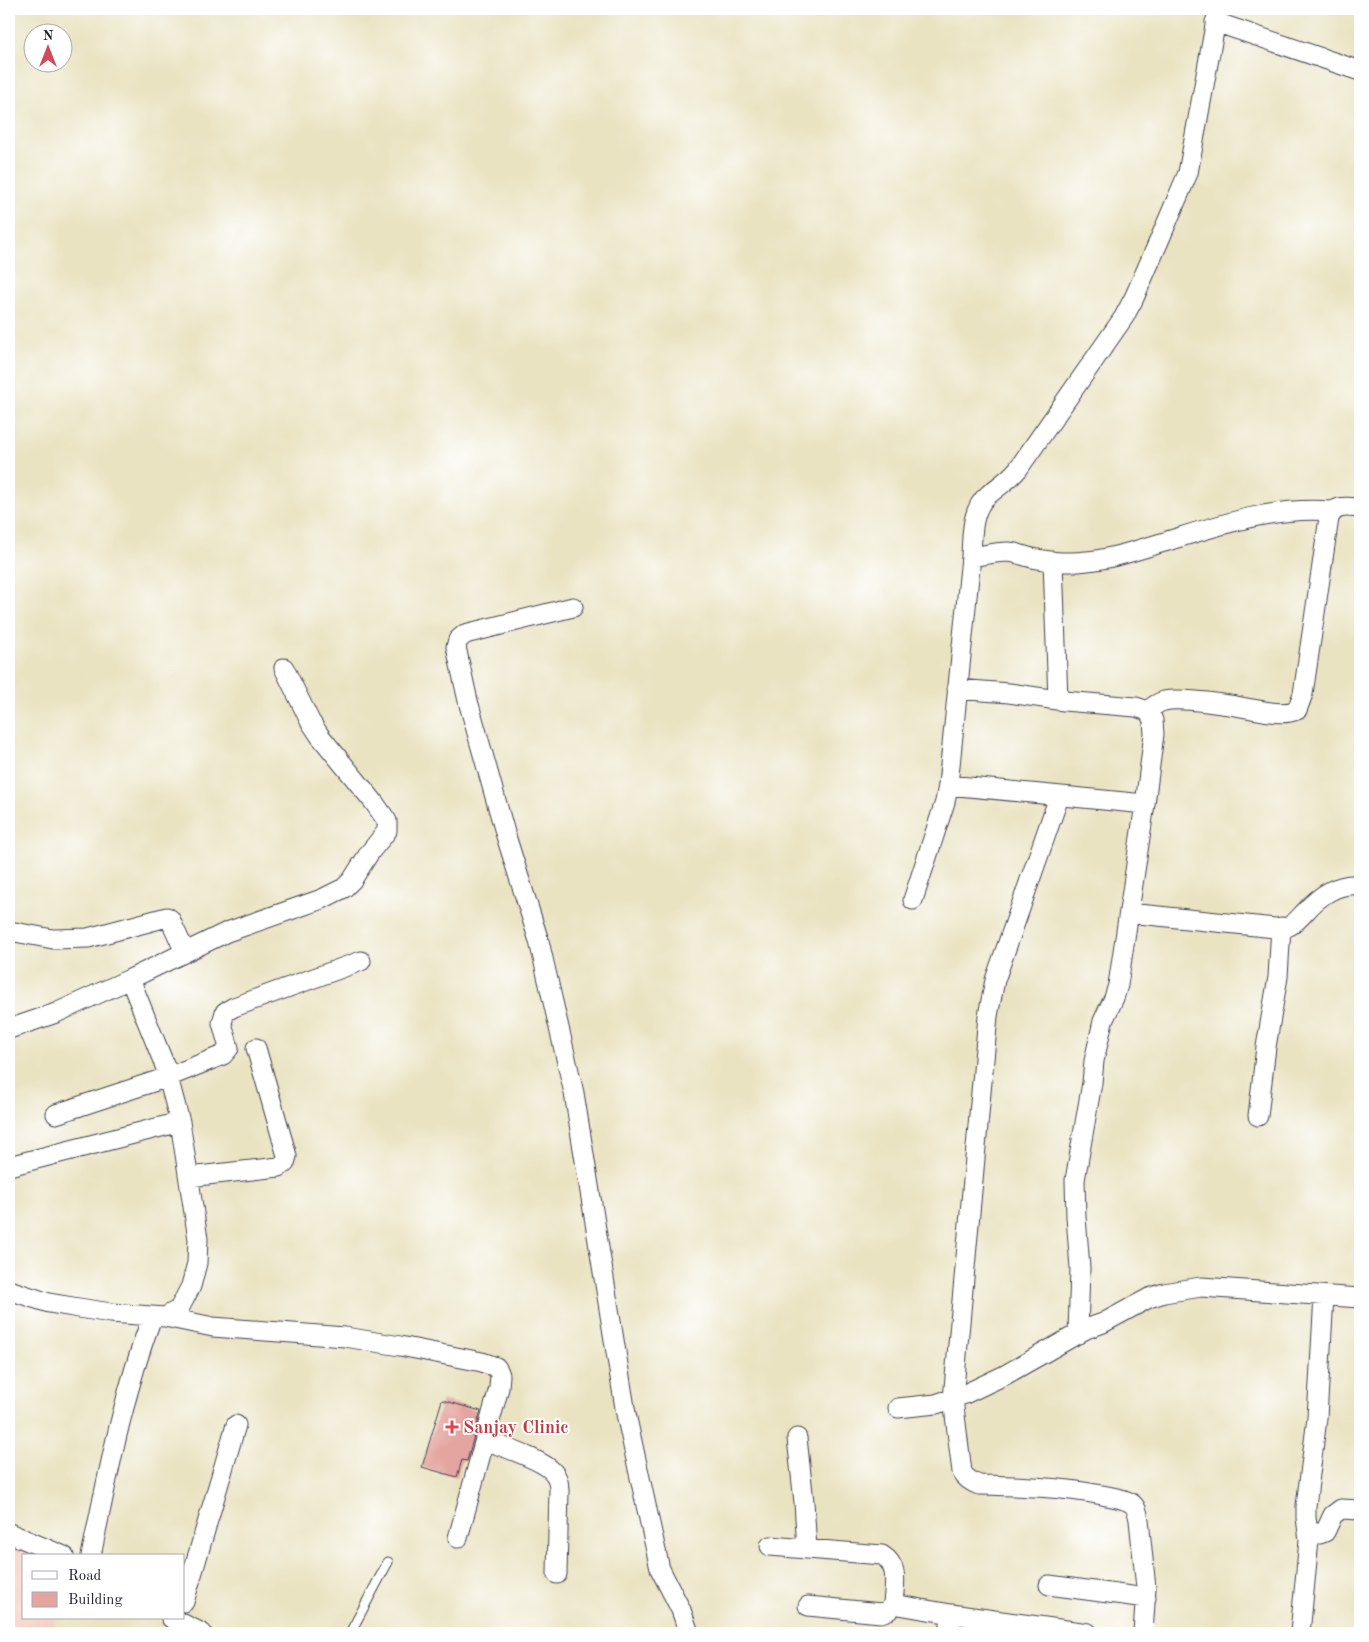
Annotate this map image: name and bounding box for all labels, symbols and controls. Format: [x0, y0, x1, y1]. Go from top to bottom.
north arrow [22, 22, 72, 72]
text: N [43, 29, 54, 43]
place label: Sanjay Clinic [463, 1419, 569, 1437]
marker: Sanjay Clinic [445, 1420, 459, 1434]
legend [22, 1554, 185, 1620]
text: Road [68, 1569, 102, 1584]
text: Building [68, 1593, 123, 1608]

